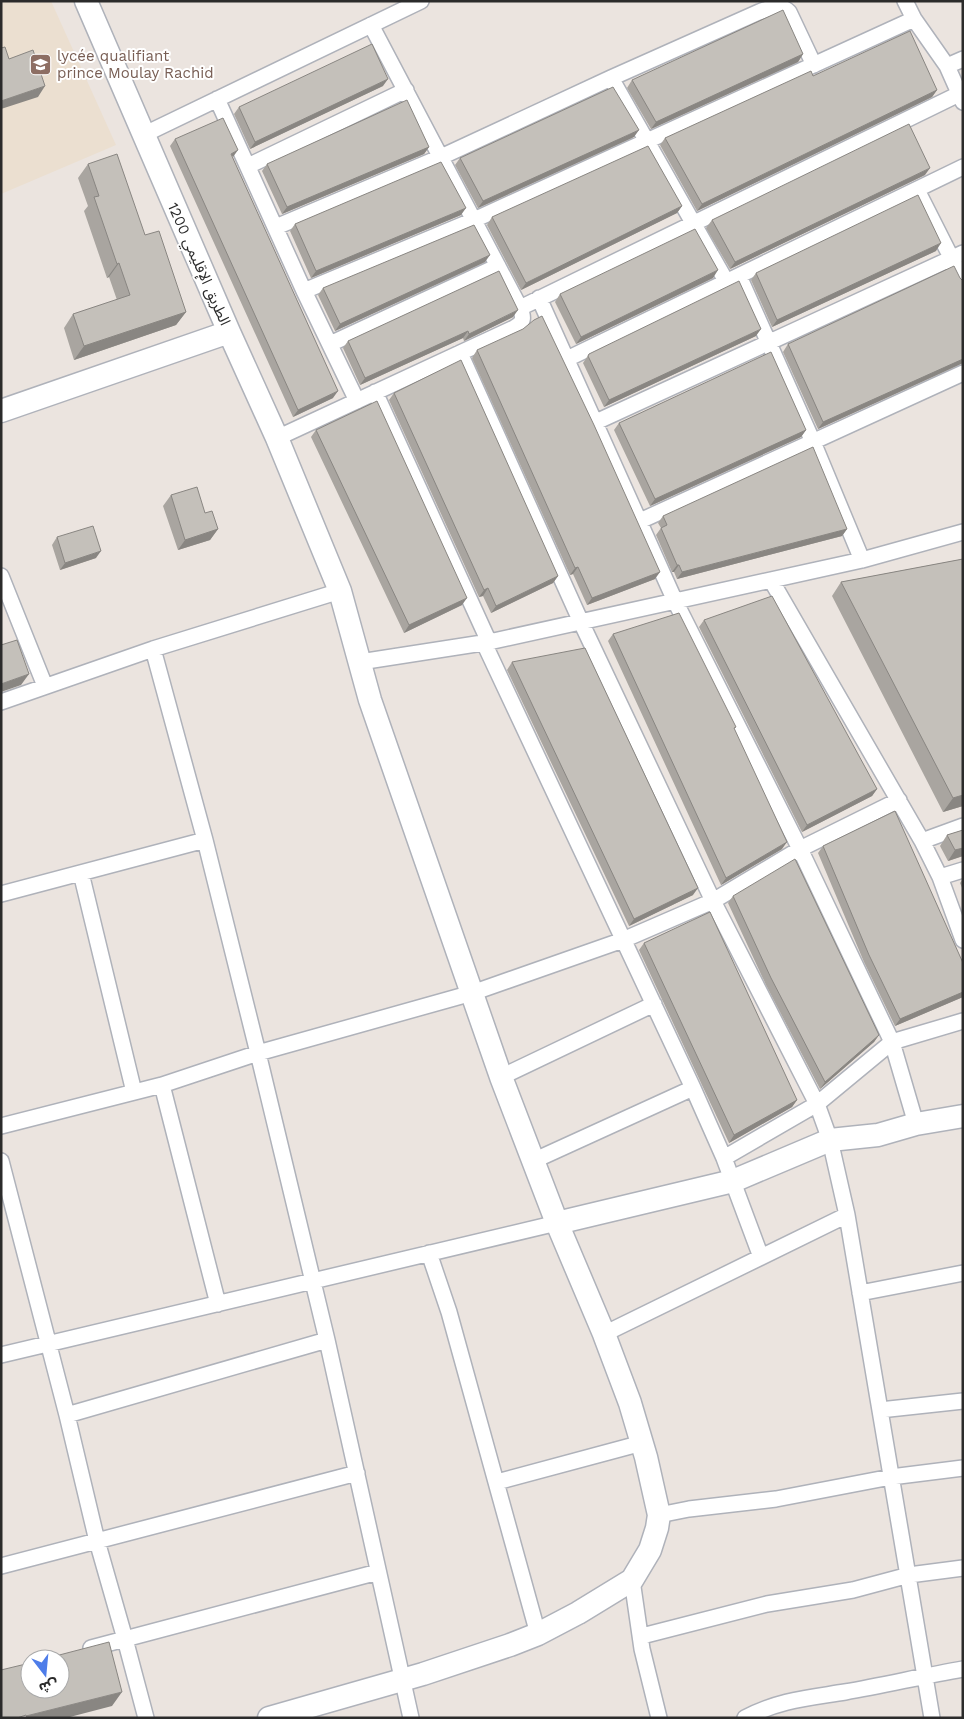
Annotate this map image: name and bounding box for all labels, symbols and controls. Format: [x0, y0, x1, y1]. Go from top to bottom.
place label: lycée qualifiant prince Moulay Rachid [57, 47, 214, 82]
school or university icon: lycée qualifiant prince Moulay Rachid [29, 53, 53, 77]
street label: الطريق الإقليمي 1200 [162, 200, 234, 329]
north arrow [20, 1649, 70, 1699]
text: ش [37, 1676, 60, 1697]

